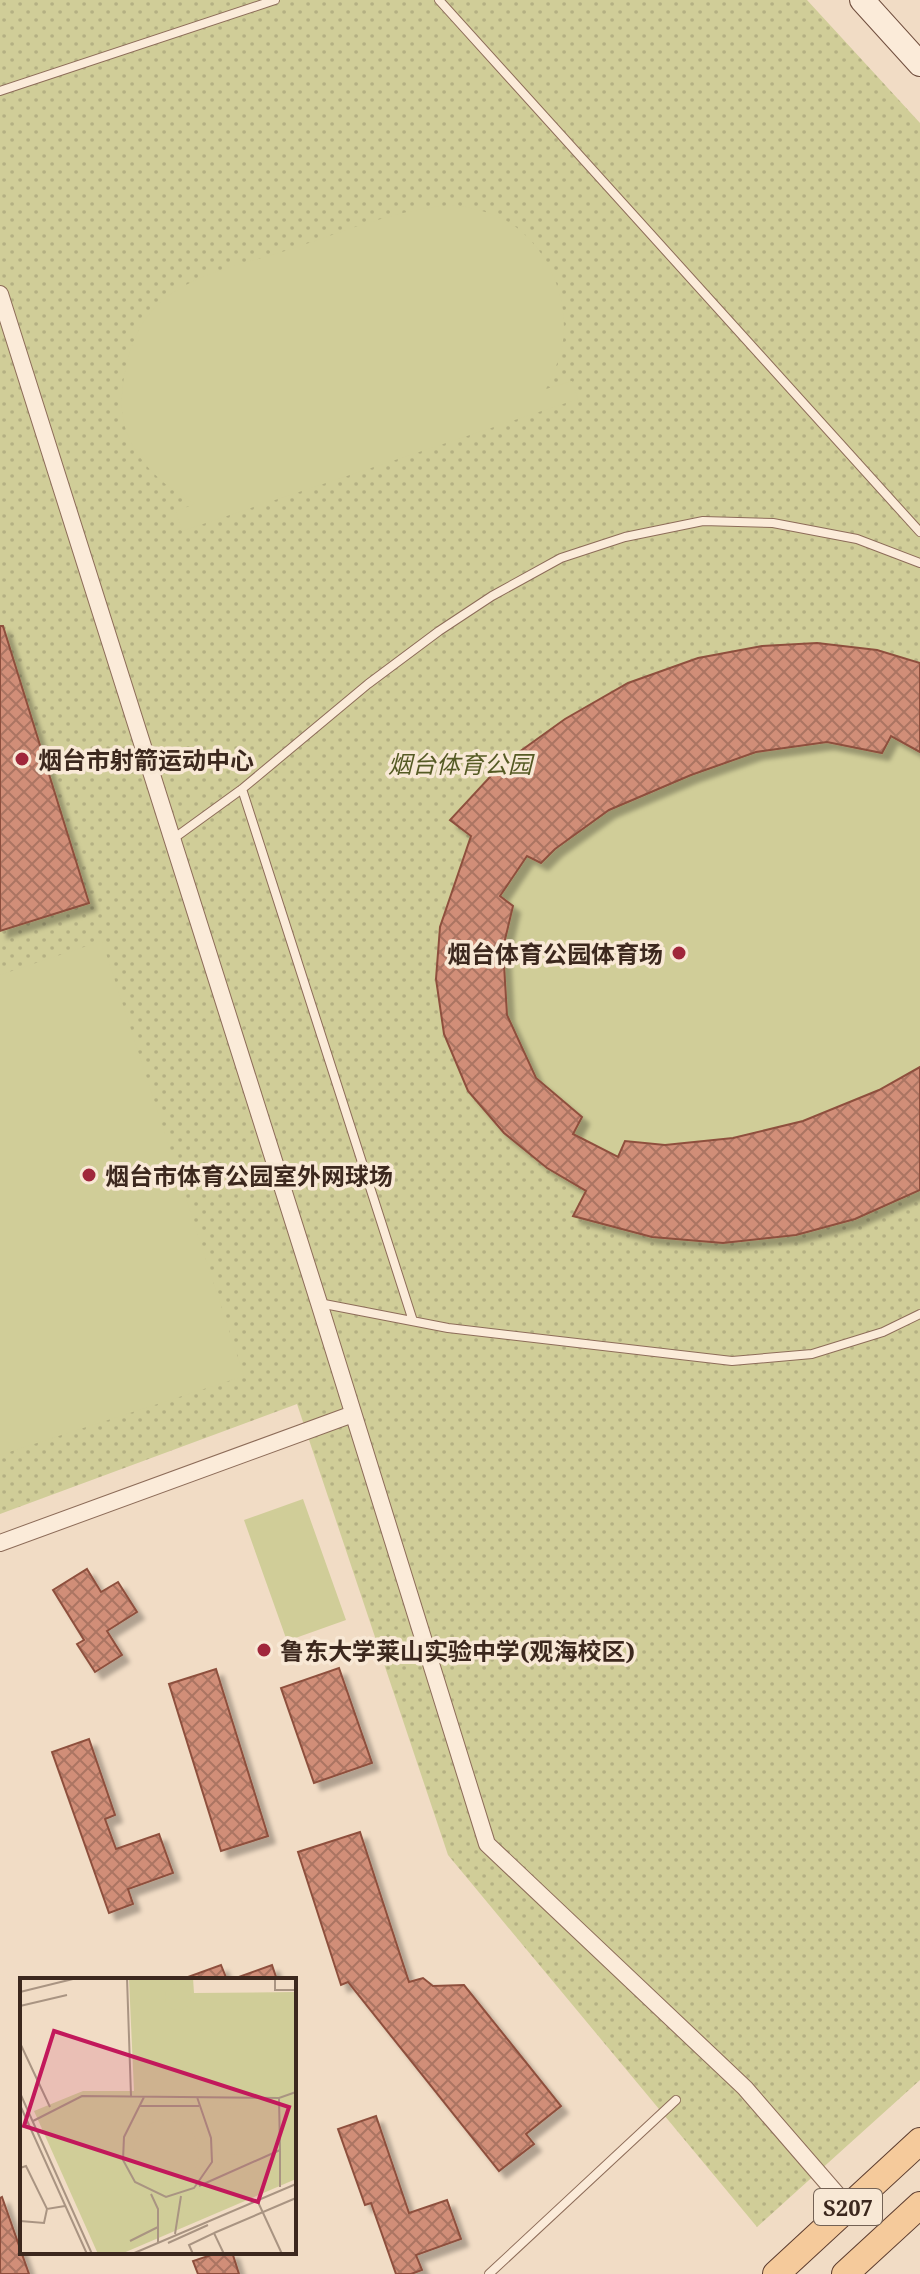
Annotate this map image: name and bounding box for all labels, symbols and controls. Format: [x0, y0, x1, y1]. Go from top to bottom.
place label: 烟台市射箭运动中心 [38, 743, 254, 776]
park label: 烟台体育公园 [388, 747, 535, 780]
marker: 烟台市射箭运动中心 [13, 750, 31, 768]
place label: 烟台体育公园体育场 [447, 937, 663, 970]
marker: 烟台体育公园体育场 [670, 944, 688, 962]
place label: 烟台市体育公园室外网球场 [105, 1159, 393, 1192]
marker: 烟台市体育公园室外网球场 [80, 1166, 98, 1184]
place label: 鲁东大学莱山实验中学(观海校区) [280, 1634, 635, 1667]
marker: 鲁东大学莱山实验中学(观海校区) [255, 1641, 273, 1659]
inset map [20, 1978, 296, 2254]
road number: S207 [814, 2189, 882, 2225]

